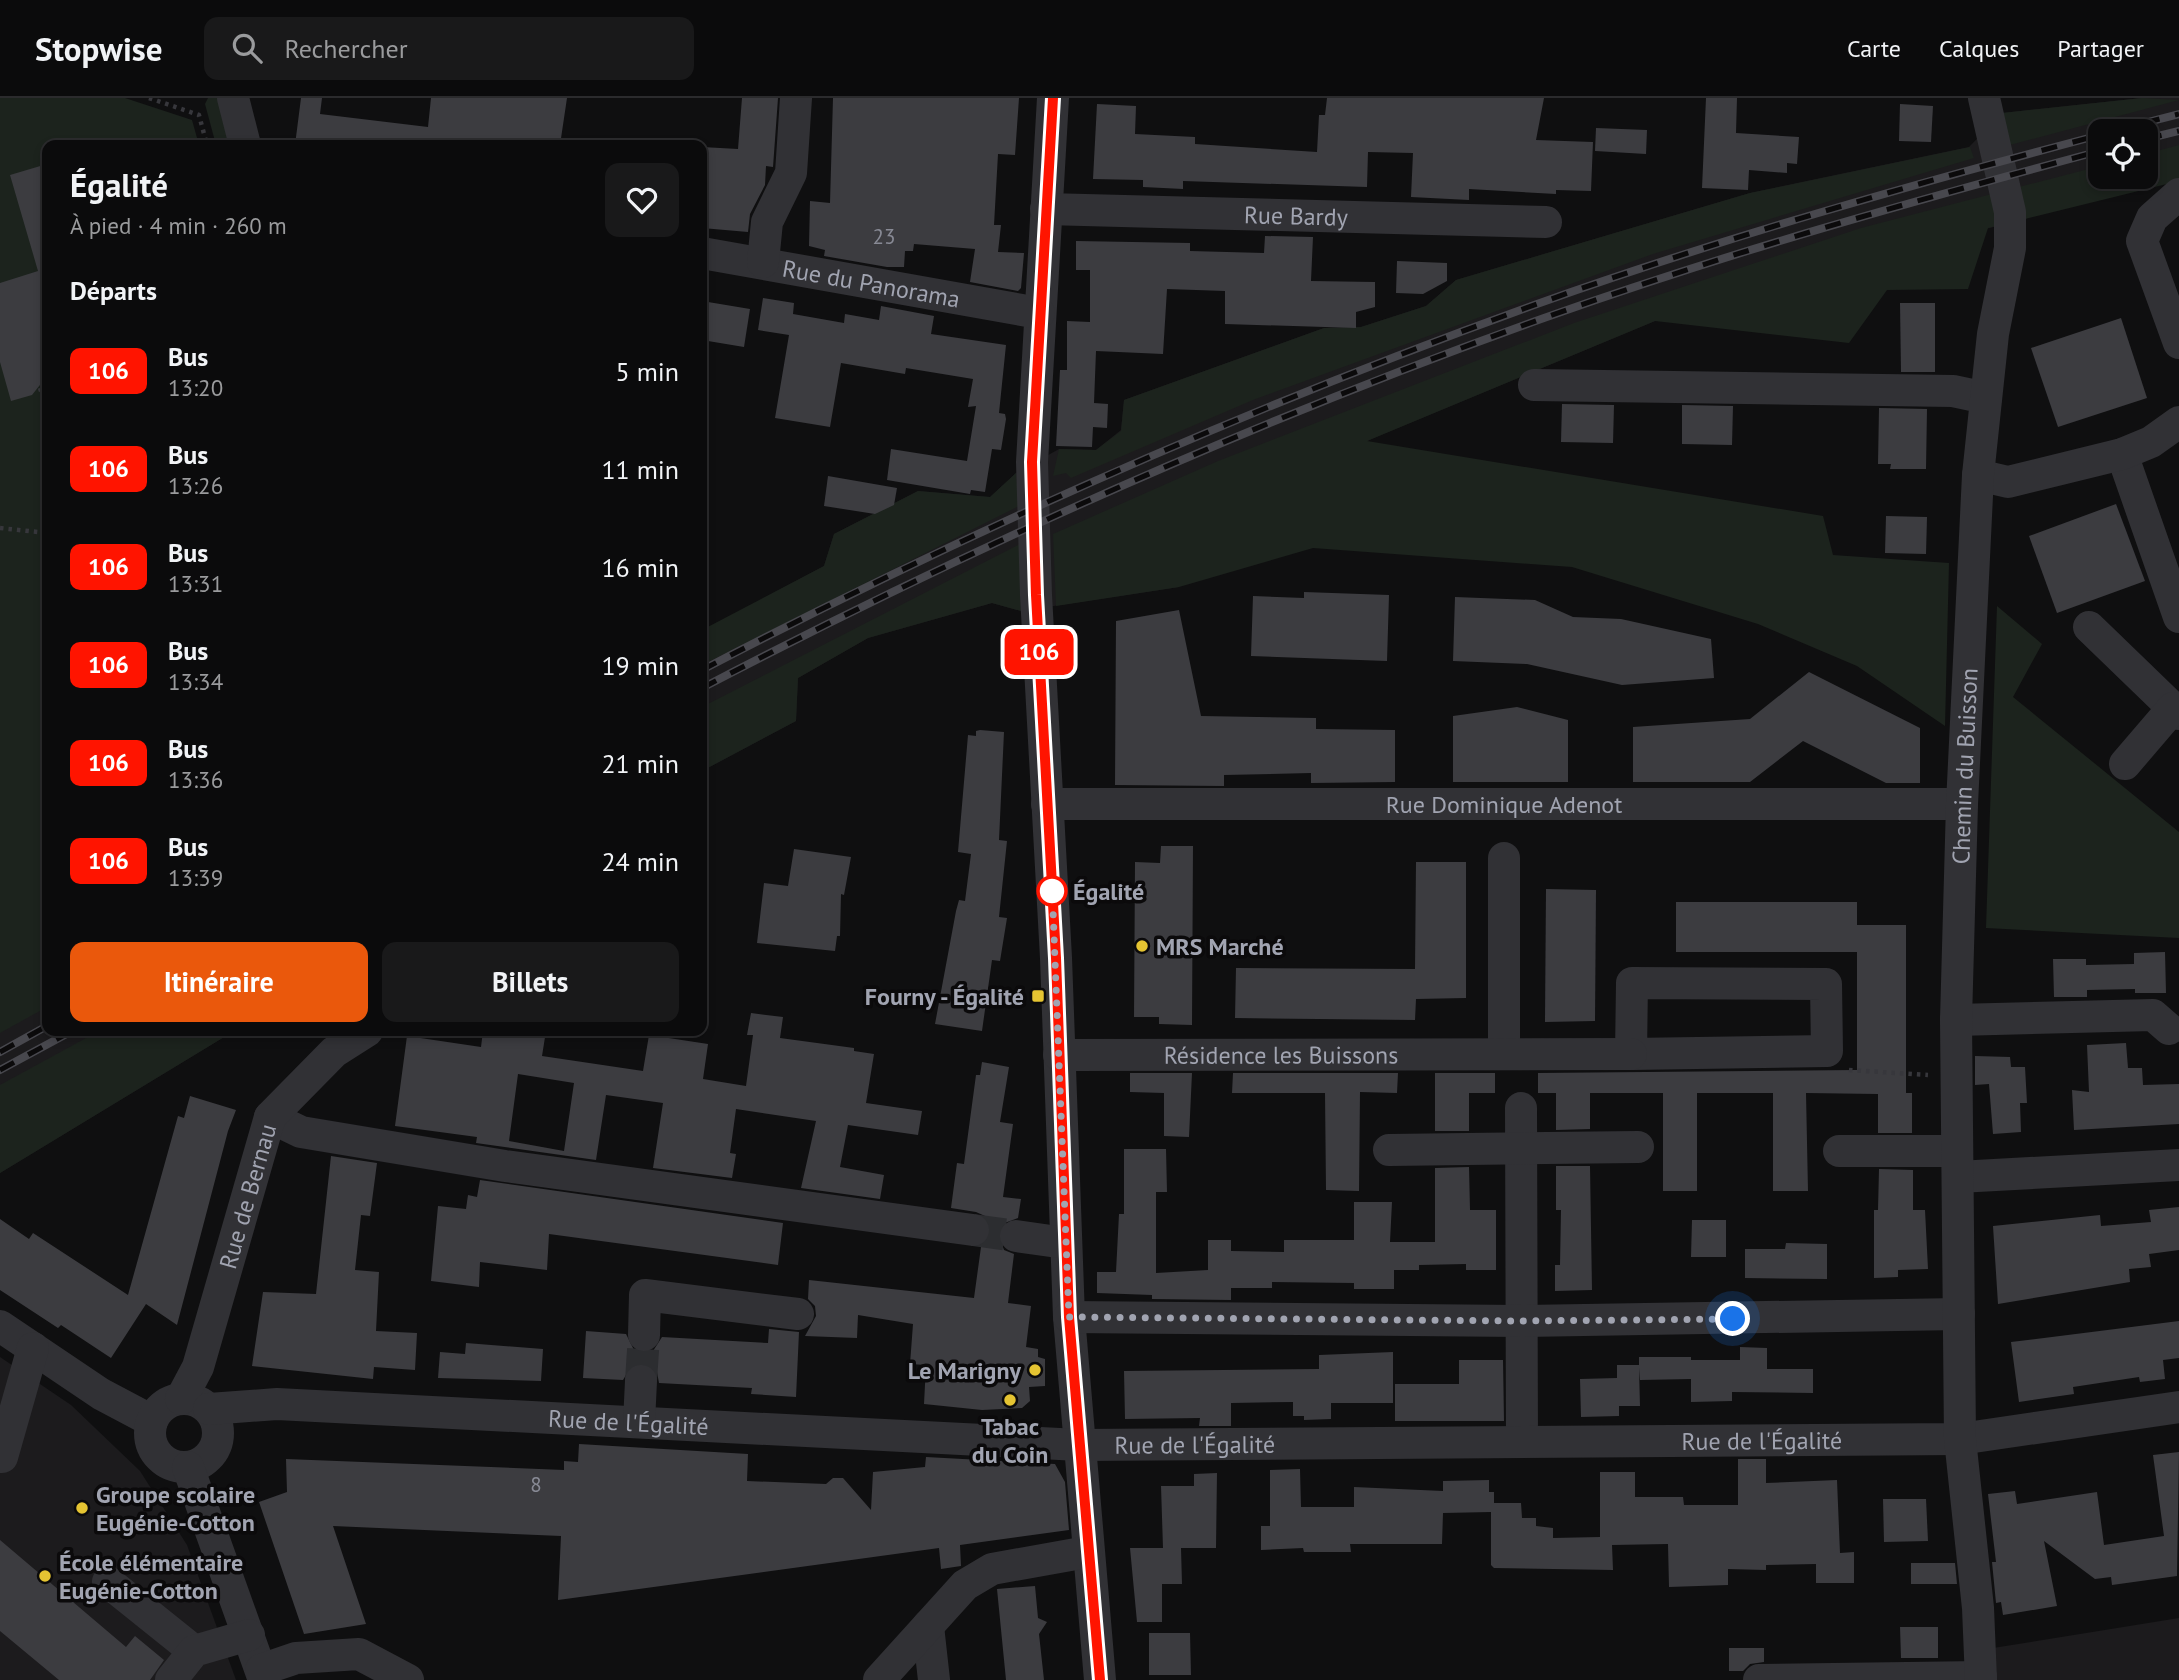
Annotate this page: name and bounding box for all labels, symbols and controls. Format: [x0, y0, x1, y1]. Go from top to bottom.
search box [204, 17, 694, 80]
text: Stopwise [35, 27, 162, 70]
icon: search [228, 29, 266, 67]
text: Rechercher [284, 32, 408, 65]
text: Carte [1847, 33, 1901, 64]
text: Calques [1939, 33, 2019, 64]
text: Partager [2057, 33, 2144, 64]
map controls [2088, 119, 2158, 189]
button: locate [2088, 119, 2158, 189]
text: Égalité [70, 163, 168, 206]
button: heart [605, 163, 679, 237]
street label: Rue Bardy [1244, 199, 1348, 232]
text: À pied · 4 min · 260 m [70, 211, 287, 240]
house number: 23 [873, 223, 895, 250]
street label: Rue du Panorama [780, 252, 963, 314]
text: Départs [70, 274, 157, 307]
text: Bus [168, 340, 208, 373]
text: 106 [88, 355, 129, 386]
text: 5 min [616, 355, 679, 388]
text: 13:20 [168, 373, 223, 402]
text: Bus [168, 438, 208, 471]
text: 106 [88, 453, 129, 484]
text: 11 min [601, 453, 679, 486]
text: 13:26 [168, 471, 223, 500]
text: Bus [168, 536, 208, 569]
text: 106 [88, 551, 129, 582]
text: 16 min [601, 551, 679, 584]
text: 13:31 [168, 569, 223, 598]
line badge: 106 [999, 629, 1079, 675]
text: Bus [168, 634, 208, 667]
text: 106 [1019, 636, 1059, 667]
text: 106 [88, 649, 129, 680]
text: 19 min [601, 649, 679, 682]
text: 13:34 [168, 667, 223, 696]
street label: Chemin du Buisson [1945, 667, 1984, 865]
text: Bus [168, 732, 208, 765]
text: 106 [88, 747, 129, 778]
text: 21 min [601, 747, 679, 780]
text: 13:36 [168, 765, 223, 794]
street label: Rue Dominique Adenot [1386, 789, 1622, 820]
text: Bus [168, 830, 208, 863]
text: 106 [88, 845, 129, 876]
text: 24 min [601, 845, 679, 878]
text: 13:39 [168, 863, 223, 892]
marker: Égalité [1037, 876, 1067, 906]
place label: Égalité [1073, 876, 1144, 907]
place label: MRS Marché [1156, 931, 1284, 962]
marker: MRS Marché [1134, 938, 1150, 954]
button: Itinéraire [70, 942, 368, 1022]
button: Billets [382, 942, 679, 1022]
place label: Fourny - Égalité [865, 981, 1024, 1012]
marker: Fourny - Égalité [1030, 988, 1046, 1004]
street label: Résidence les Buissons [1164, 1039, 1398, 1070]
street label: Rue de Bernau [212, 1120, 283, 1272]
your location [1715, 1301, 1750, 1336]
place label: Le Marigny [908, 1355, 1022, 1386]
marker: Le Marigny [1027, 1362, 1043, 1378]
marker: Tabac du Coin [1002, 1392, 1018, 1408]
street label: Rue de l'Égalité [547, 1402, 709, 1442]
place label: Tabac du Coin [972, 1411, 1048, 1470]
street label: Rue de l'Égalité [1681, 1424, 1842, 1456]
street label: Rue de l'Égalité [1114, 1428, 1275, 1460]
house number: 8 [530, 1471, 542, 1498]
place label: Groupe scolaire Eugénie-Cotton [96, 1479, 255, 1538]
marker: Groupe scolaire Eugénie-Cotton [74, 1500, 90, 1516]
place label: École élémentaire Eugénie-Cotton [59, 1547, 243, 1606]
marker: École élémentaire Eugénie-Cotton [37, 1568, 53, 1584]

